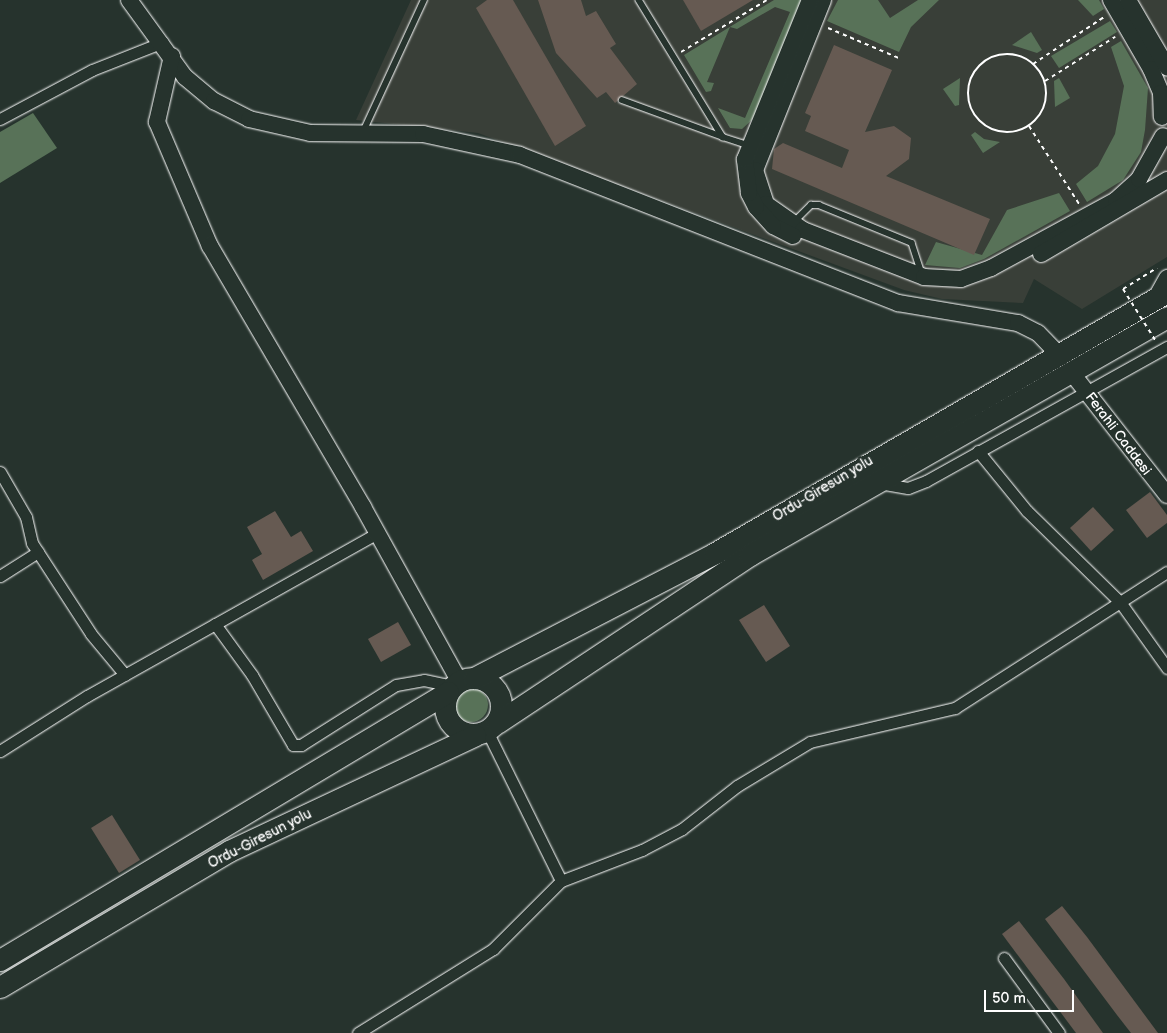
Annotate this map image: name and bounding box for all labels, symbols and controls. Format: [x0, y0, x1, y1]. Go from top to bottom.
street label: Ferahli Caddesi [1081, 389, 1155, 479]
street label: Ordu-Giresun yolu [770, 452, 876, 526]
street label: Ordu-Giresun yolu [205, 806, 315, 872]
scale bar [987, 980, 1077, 1012]
text: 50 m [992, 989, 1026, 1008]

